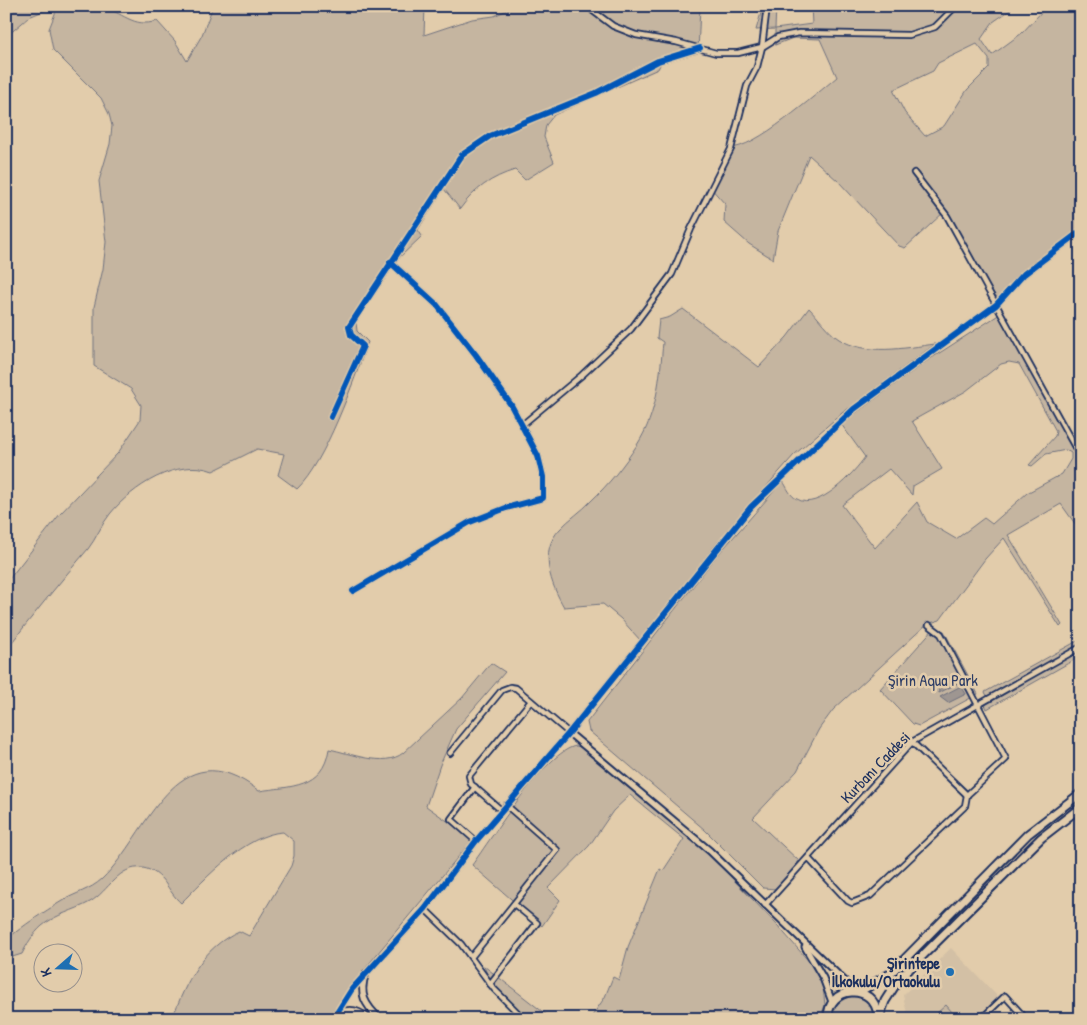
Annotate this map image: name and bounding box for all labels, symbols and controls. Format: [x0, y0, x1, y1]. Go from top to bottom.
park label: Şirin Aqua Park [888, 669, 978, 691]
street label: Kurbanı Caddesi [835, 726, 915, 808]
north arrow [32, 942, 82, 992]
place label: Şirintepe İlkokulu/Ortaokulu [831, 952, 941, 992]
text: K [35, 965, 55, 979]
marker: Şirintepe İlkokulu/Ortaokulu [944, 966, 956, 978]

